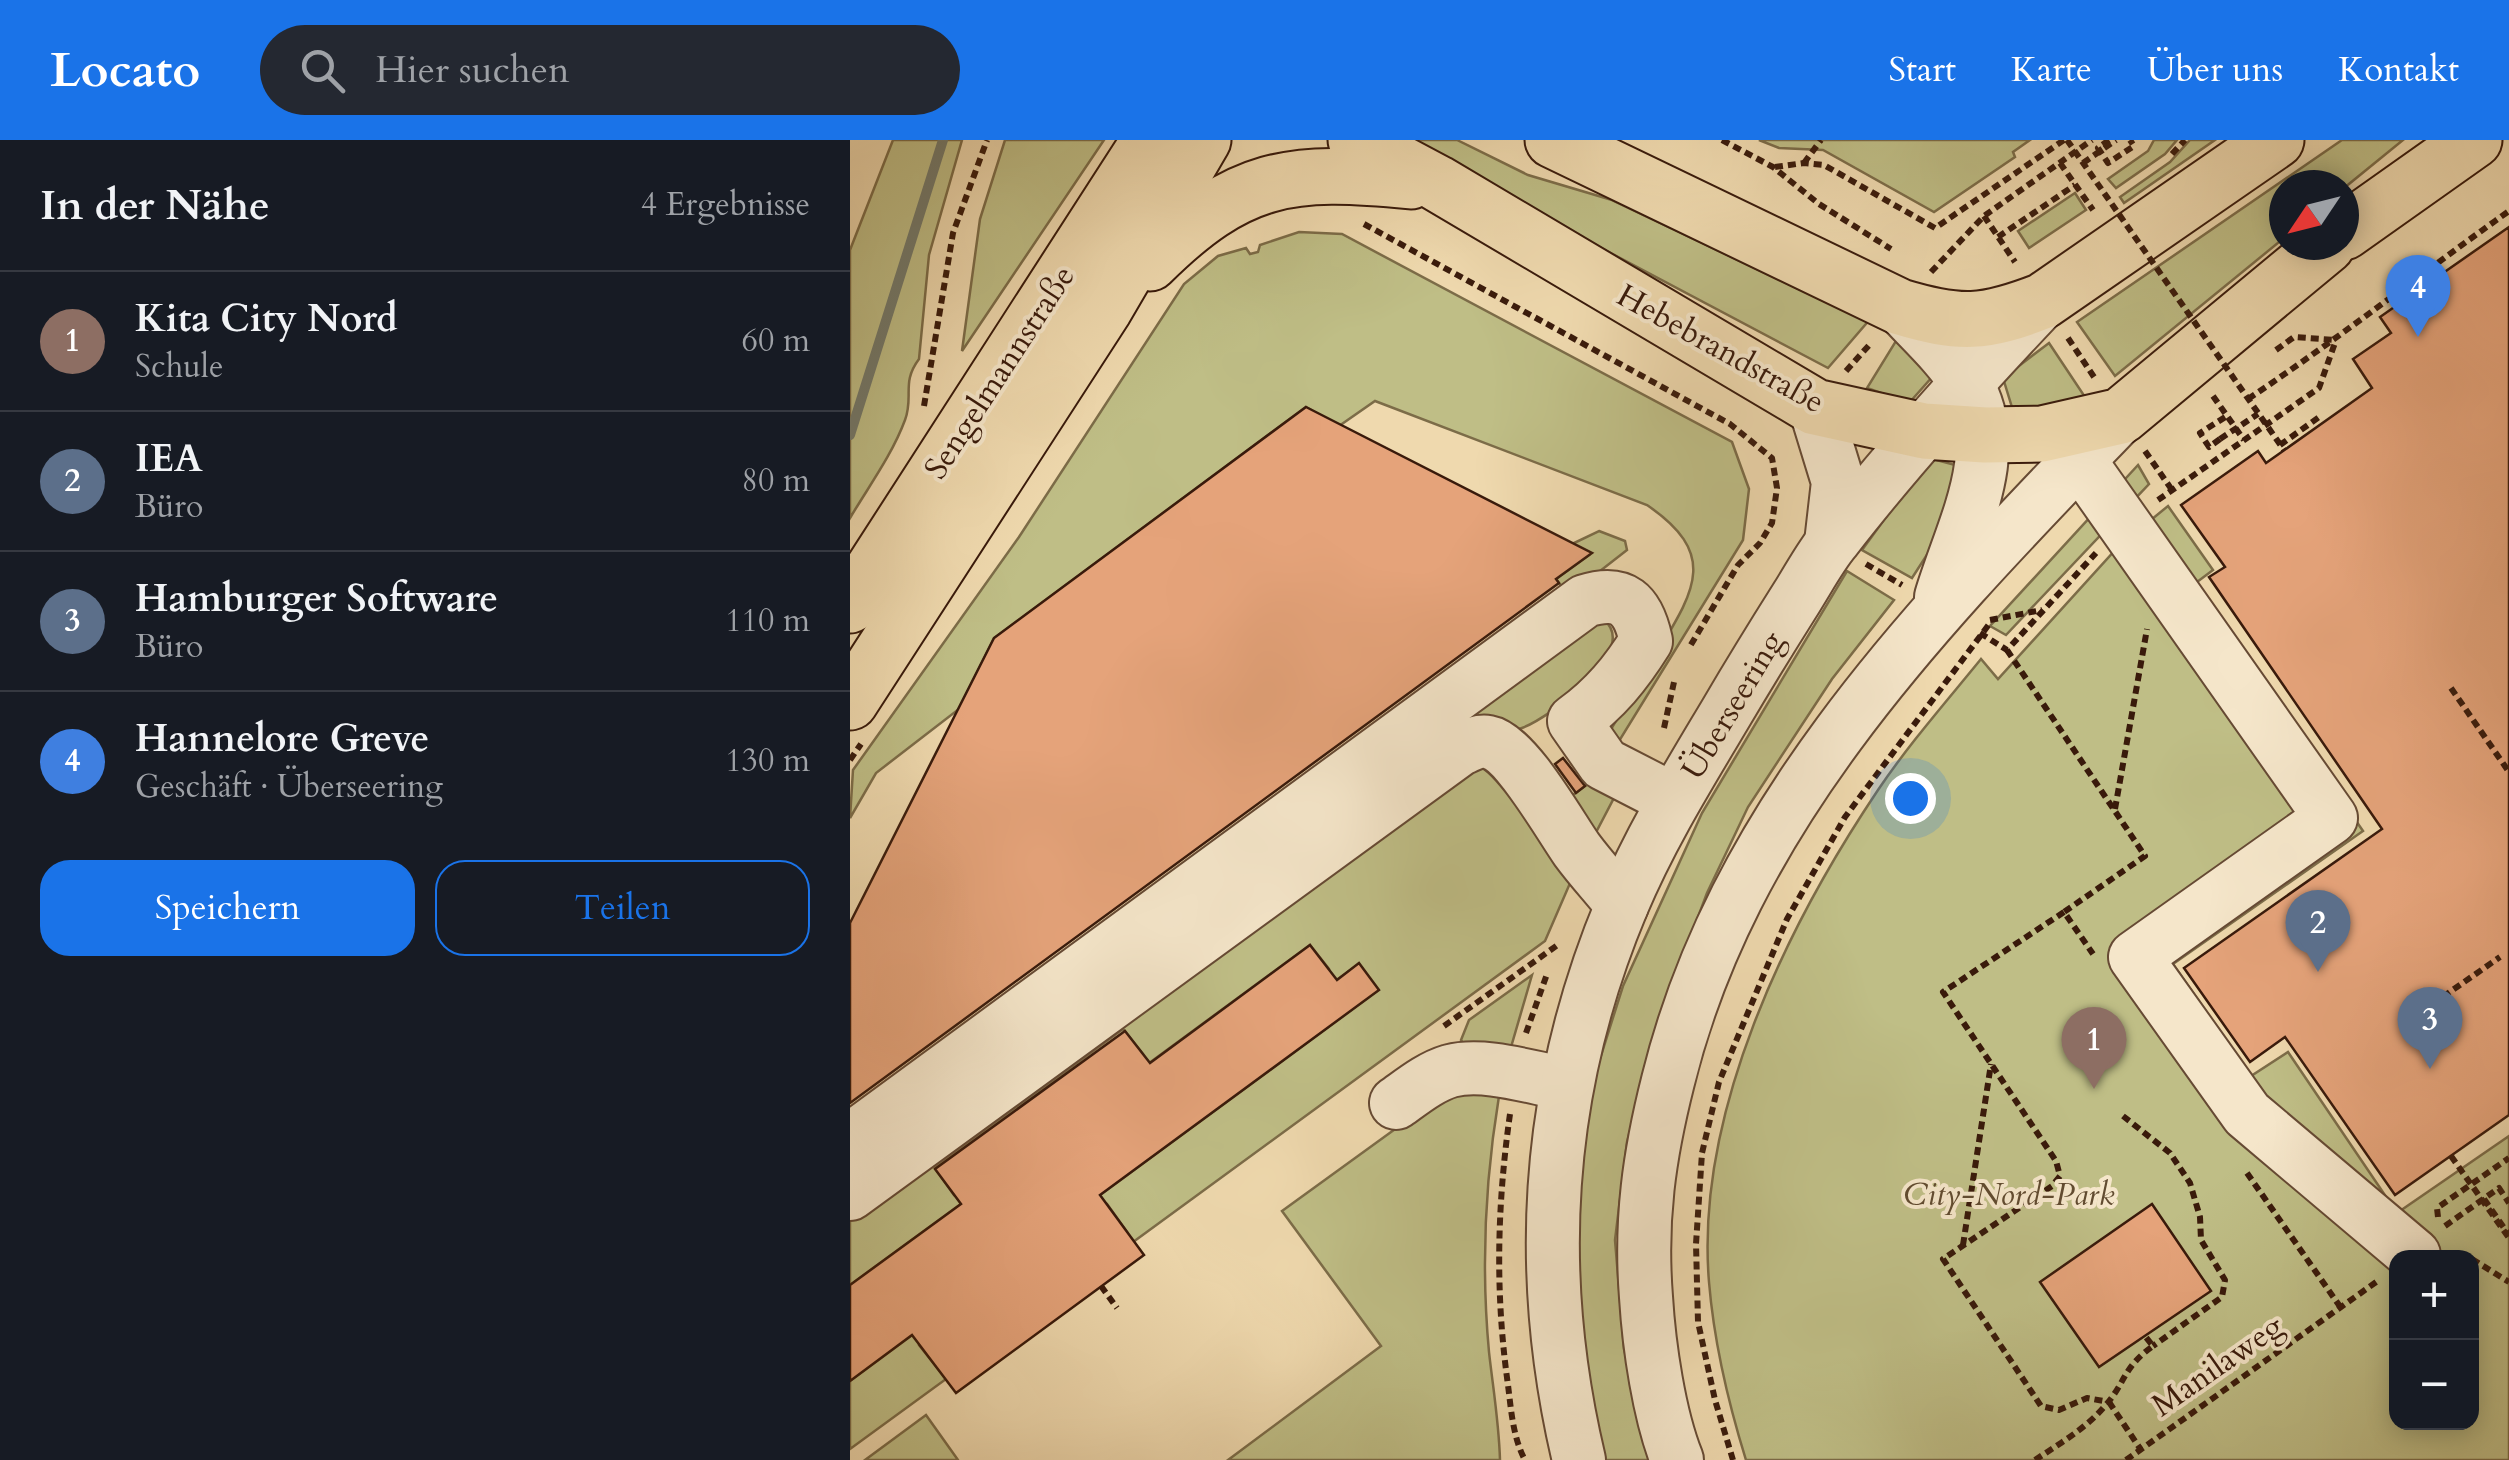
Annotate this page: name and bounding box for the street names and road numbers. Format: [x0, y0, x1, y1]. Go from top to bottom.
street label: Sengelmannstraße [914, 257, 1085, 488]
street label: Hebebrandstraße [1609, 274, 1832, 424]
street label: Überseering [1671, 623, 1795, 788]
street label: Manilaweg [2143, 1304, 2292, 1427]

